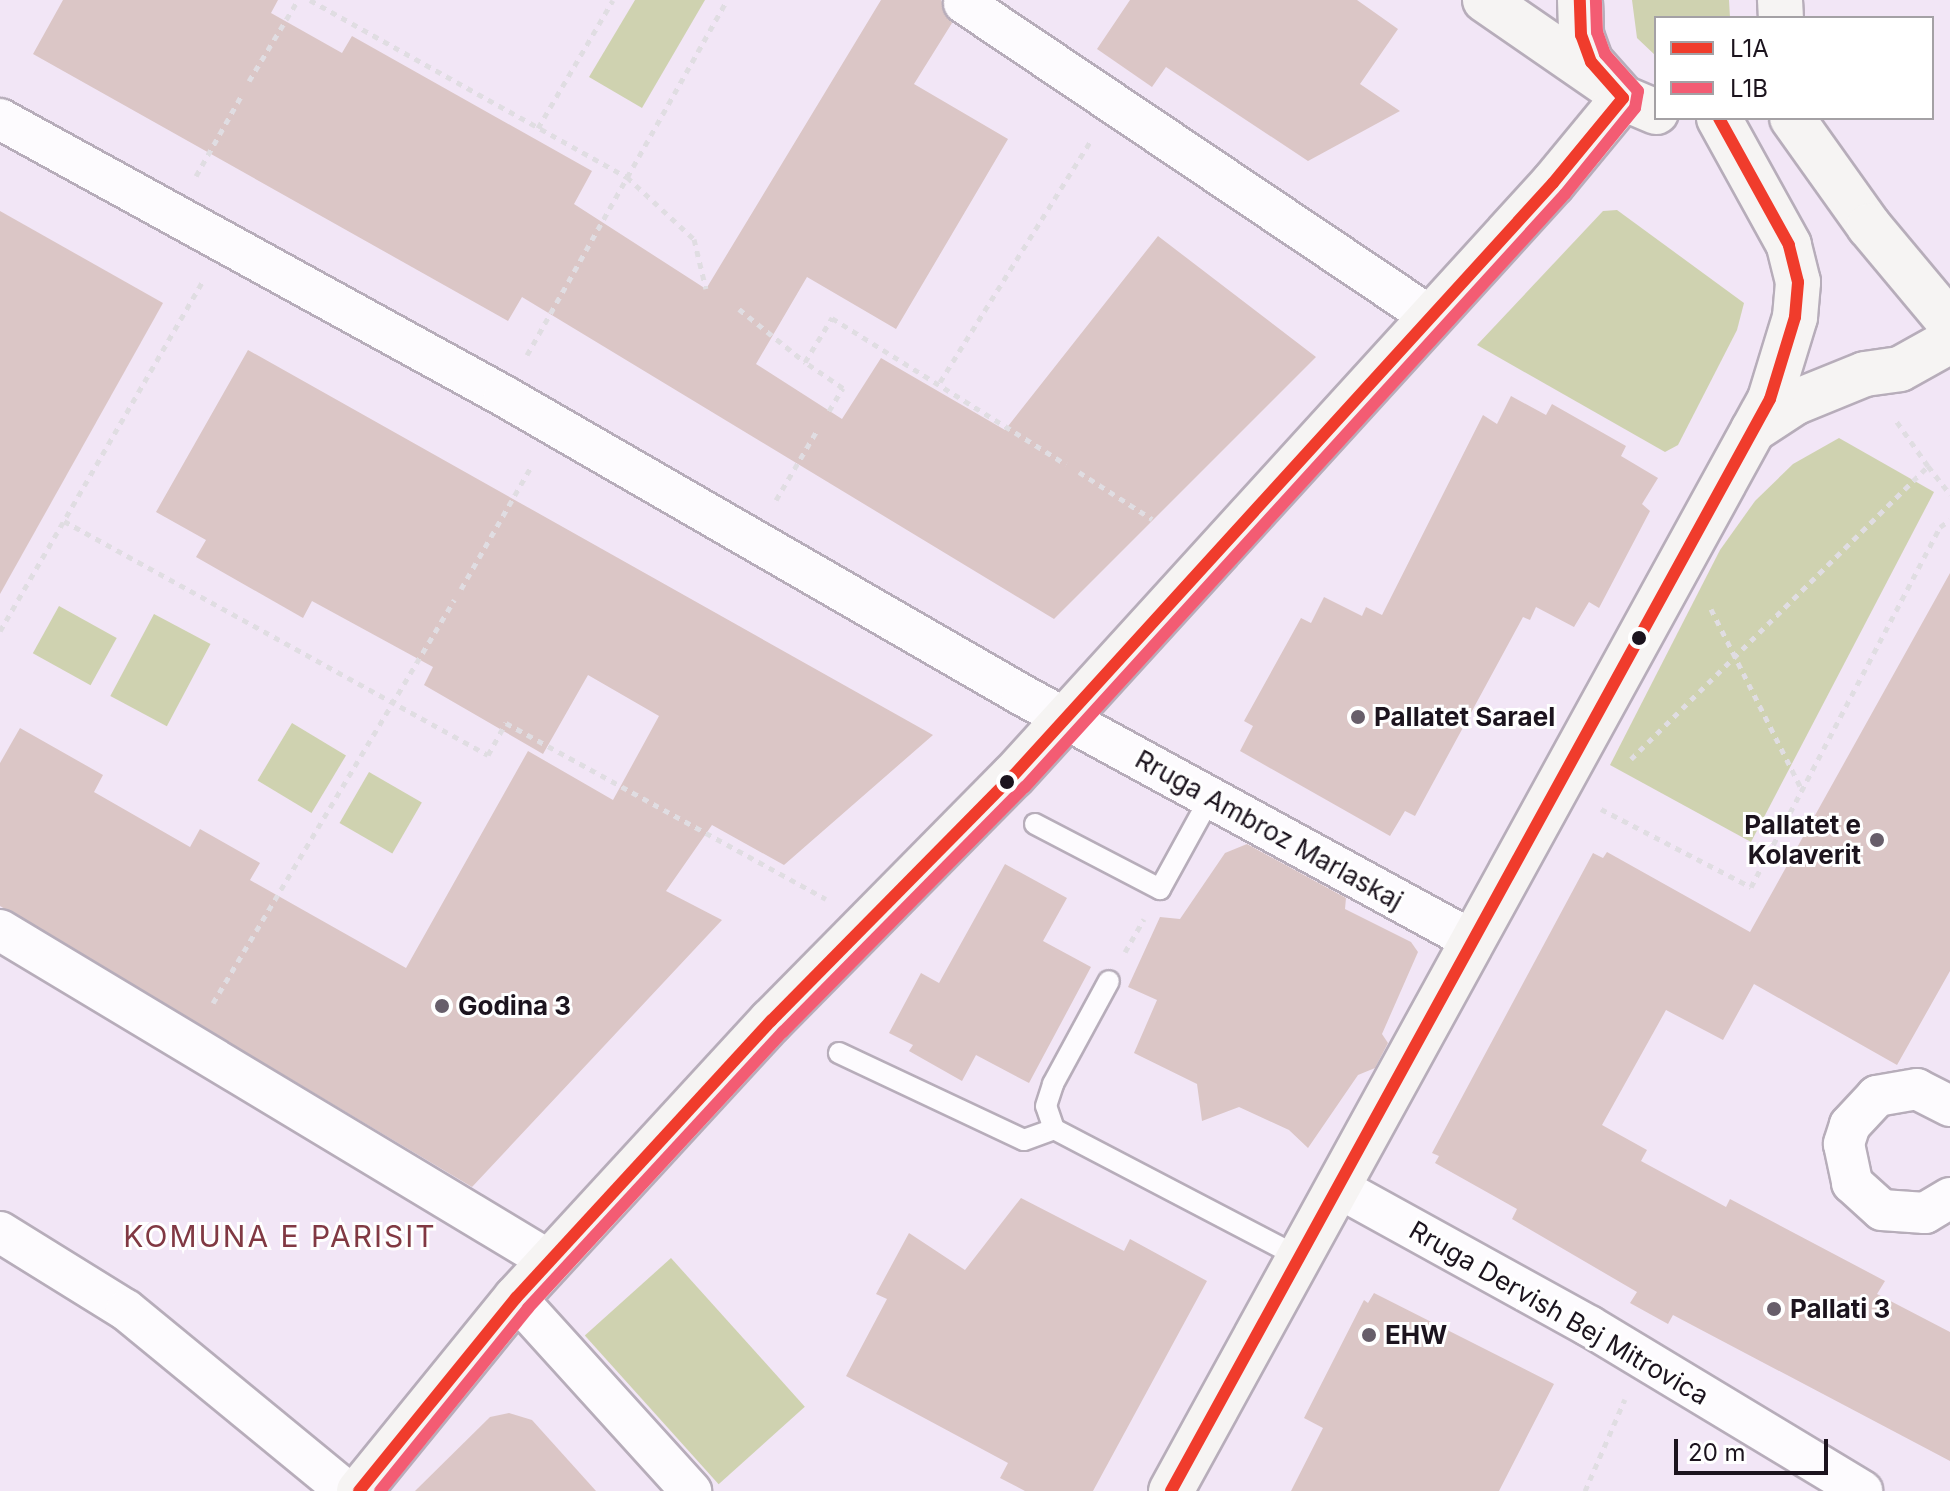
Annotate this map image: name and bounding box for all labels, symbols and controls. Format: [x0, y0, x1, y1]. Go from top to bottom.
legend [1654, 16, 1934, 120]
text: L1A [1730, 34, 1769, 63]
text: L1B [1730, 74, 1768, 103]
unlabelled marker [1631, 630, 1647, 646]
place label: Pallatet Sarael [1374, 701, 1555, 733]
marker: Pallatet Sarael [1349, 708, 1367, 726]
street label: Rruga Ambroz Marlaskaj [1130, 743, 1408, 917]
unlabelled marker [999, 774, 1015, 790]
place label: Pallatet e Kolaverit [1744, 809, 1861, 870]
marker: Pallatet e Kolaverit [1868, 831, 1886, 849]
place label: Godina 3 [458, 990, 571, 1022]
marker: Godina 3 [433, 997, 451, 1015]
street label: Rruga Dervish Bej Mitrovica [1404, 1214, 1714, 1412]
district label: KOMUNA E PARISIT [123, 1218, 437, 1254]
place label: Pallati 3 [1790, 1293, 1890, 1325]
marker: Pallati 3 [1765, 1300, 1783, 1318]
place label: EHW [1385, 1319, 1447, 1351]
marker: EHW [1360, 1326, 1378, 1344]
scale bar [1678, 1423, 1832, 1473]
text: 20 m [1688, 1438, 1746, 1467]

